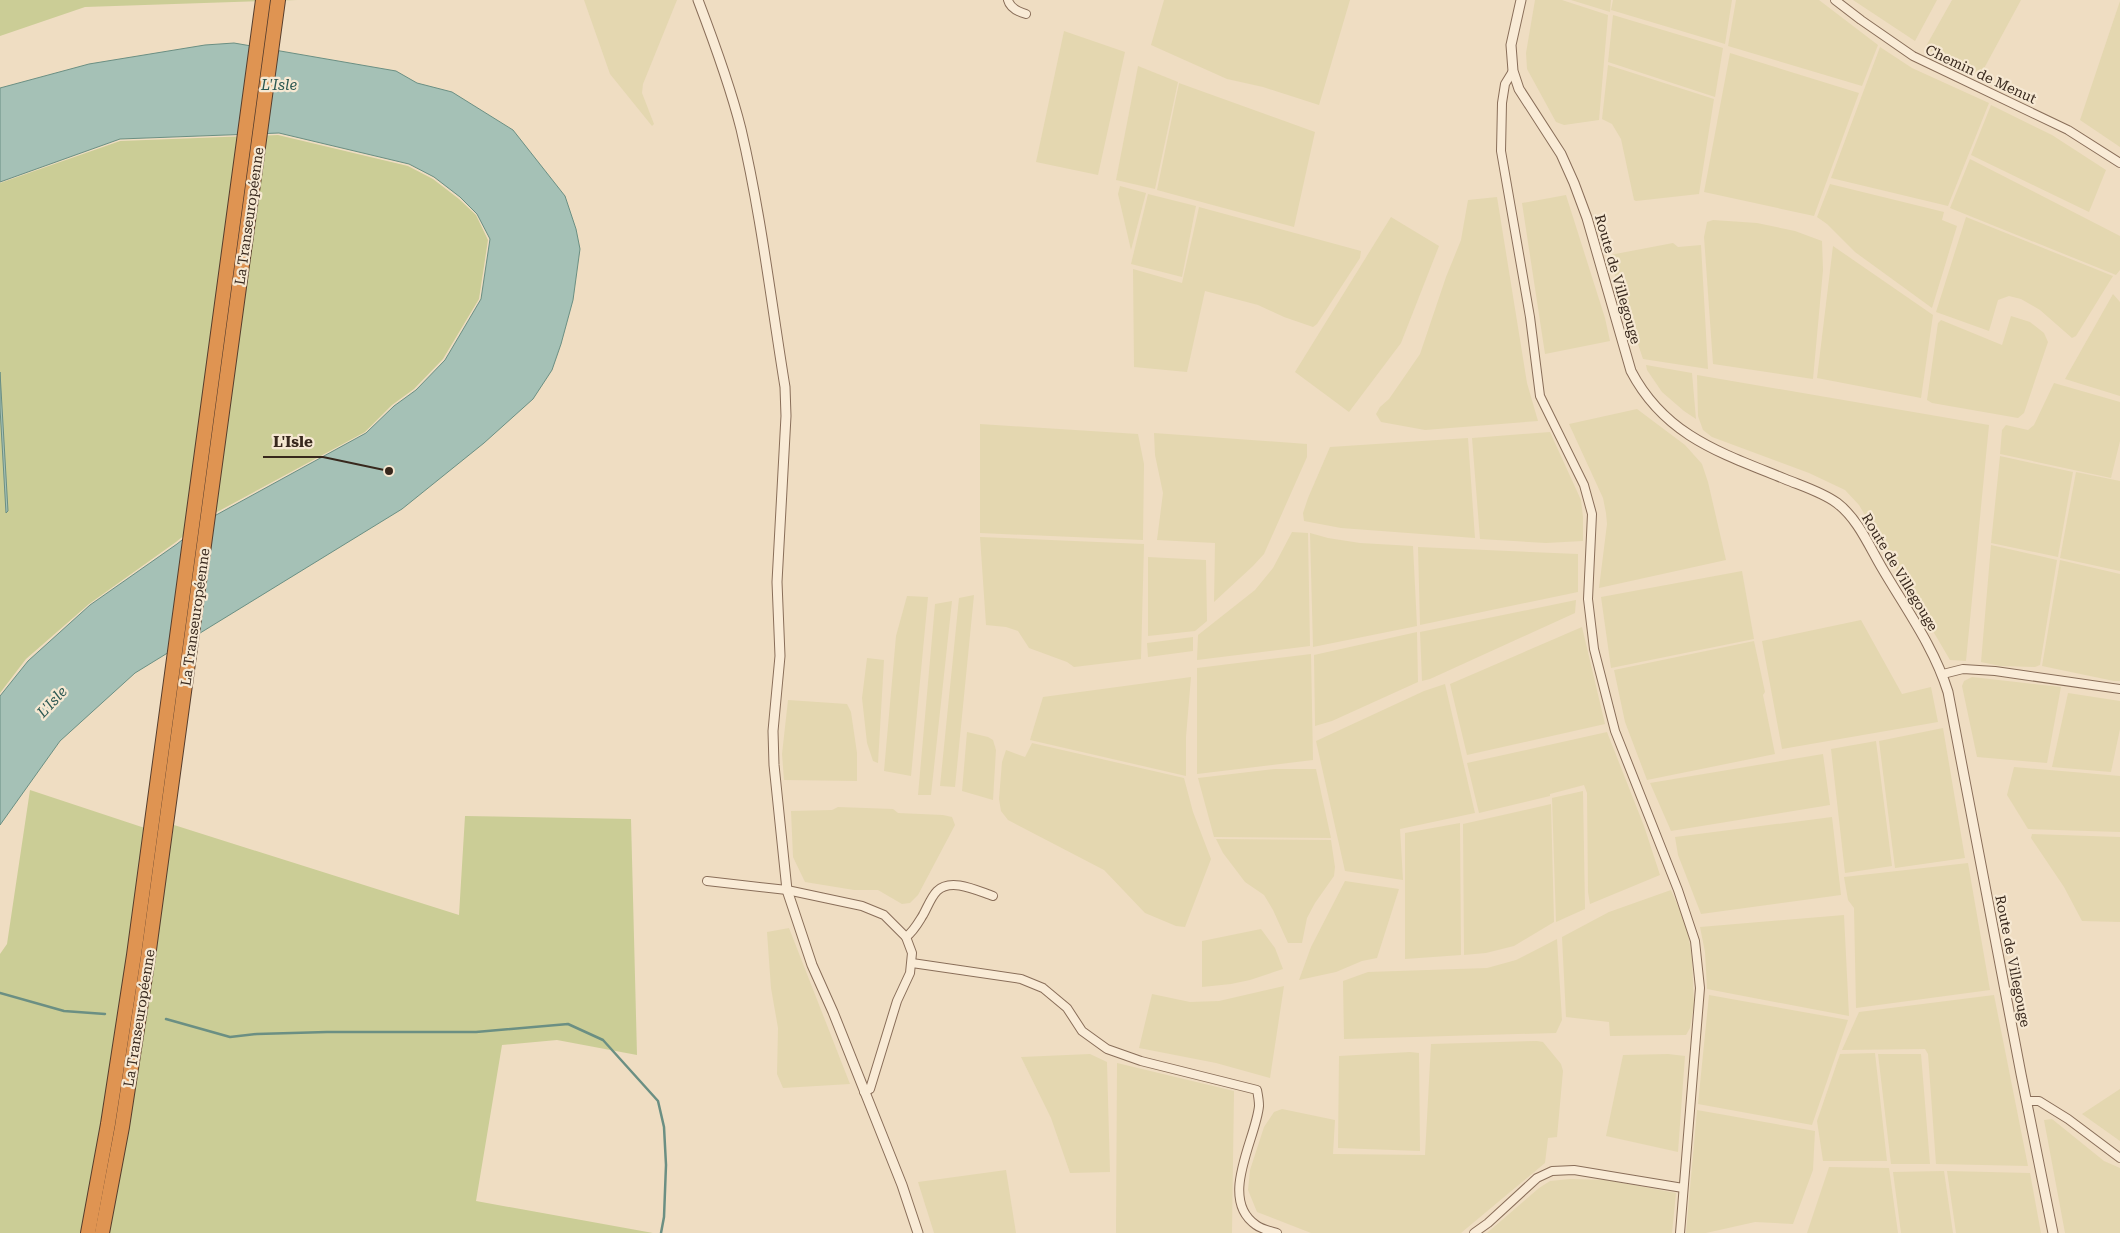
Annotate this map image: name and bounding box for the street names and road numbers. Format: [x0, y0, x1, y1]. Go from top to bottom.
street label: Chemin de Menut [1923, 41, 2039, 107]
street label: La Transeuropéenne [231, 146, 267, 286]
street label: Route de Villegouge [1592, 212, 1644, 346]
street label: Route de Villegouge [1859, 510, 1942, 634]
street label: La Transeuropéenne [177, 547, 213, 687]
street label: Route de Villegouge [1992, 894, 2034, 1029]
street label: La Transeuropéenne [120, 948, 158, 1088]

